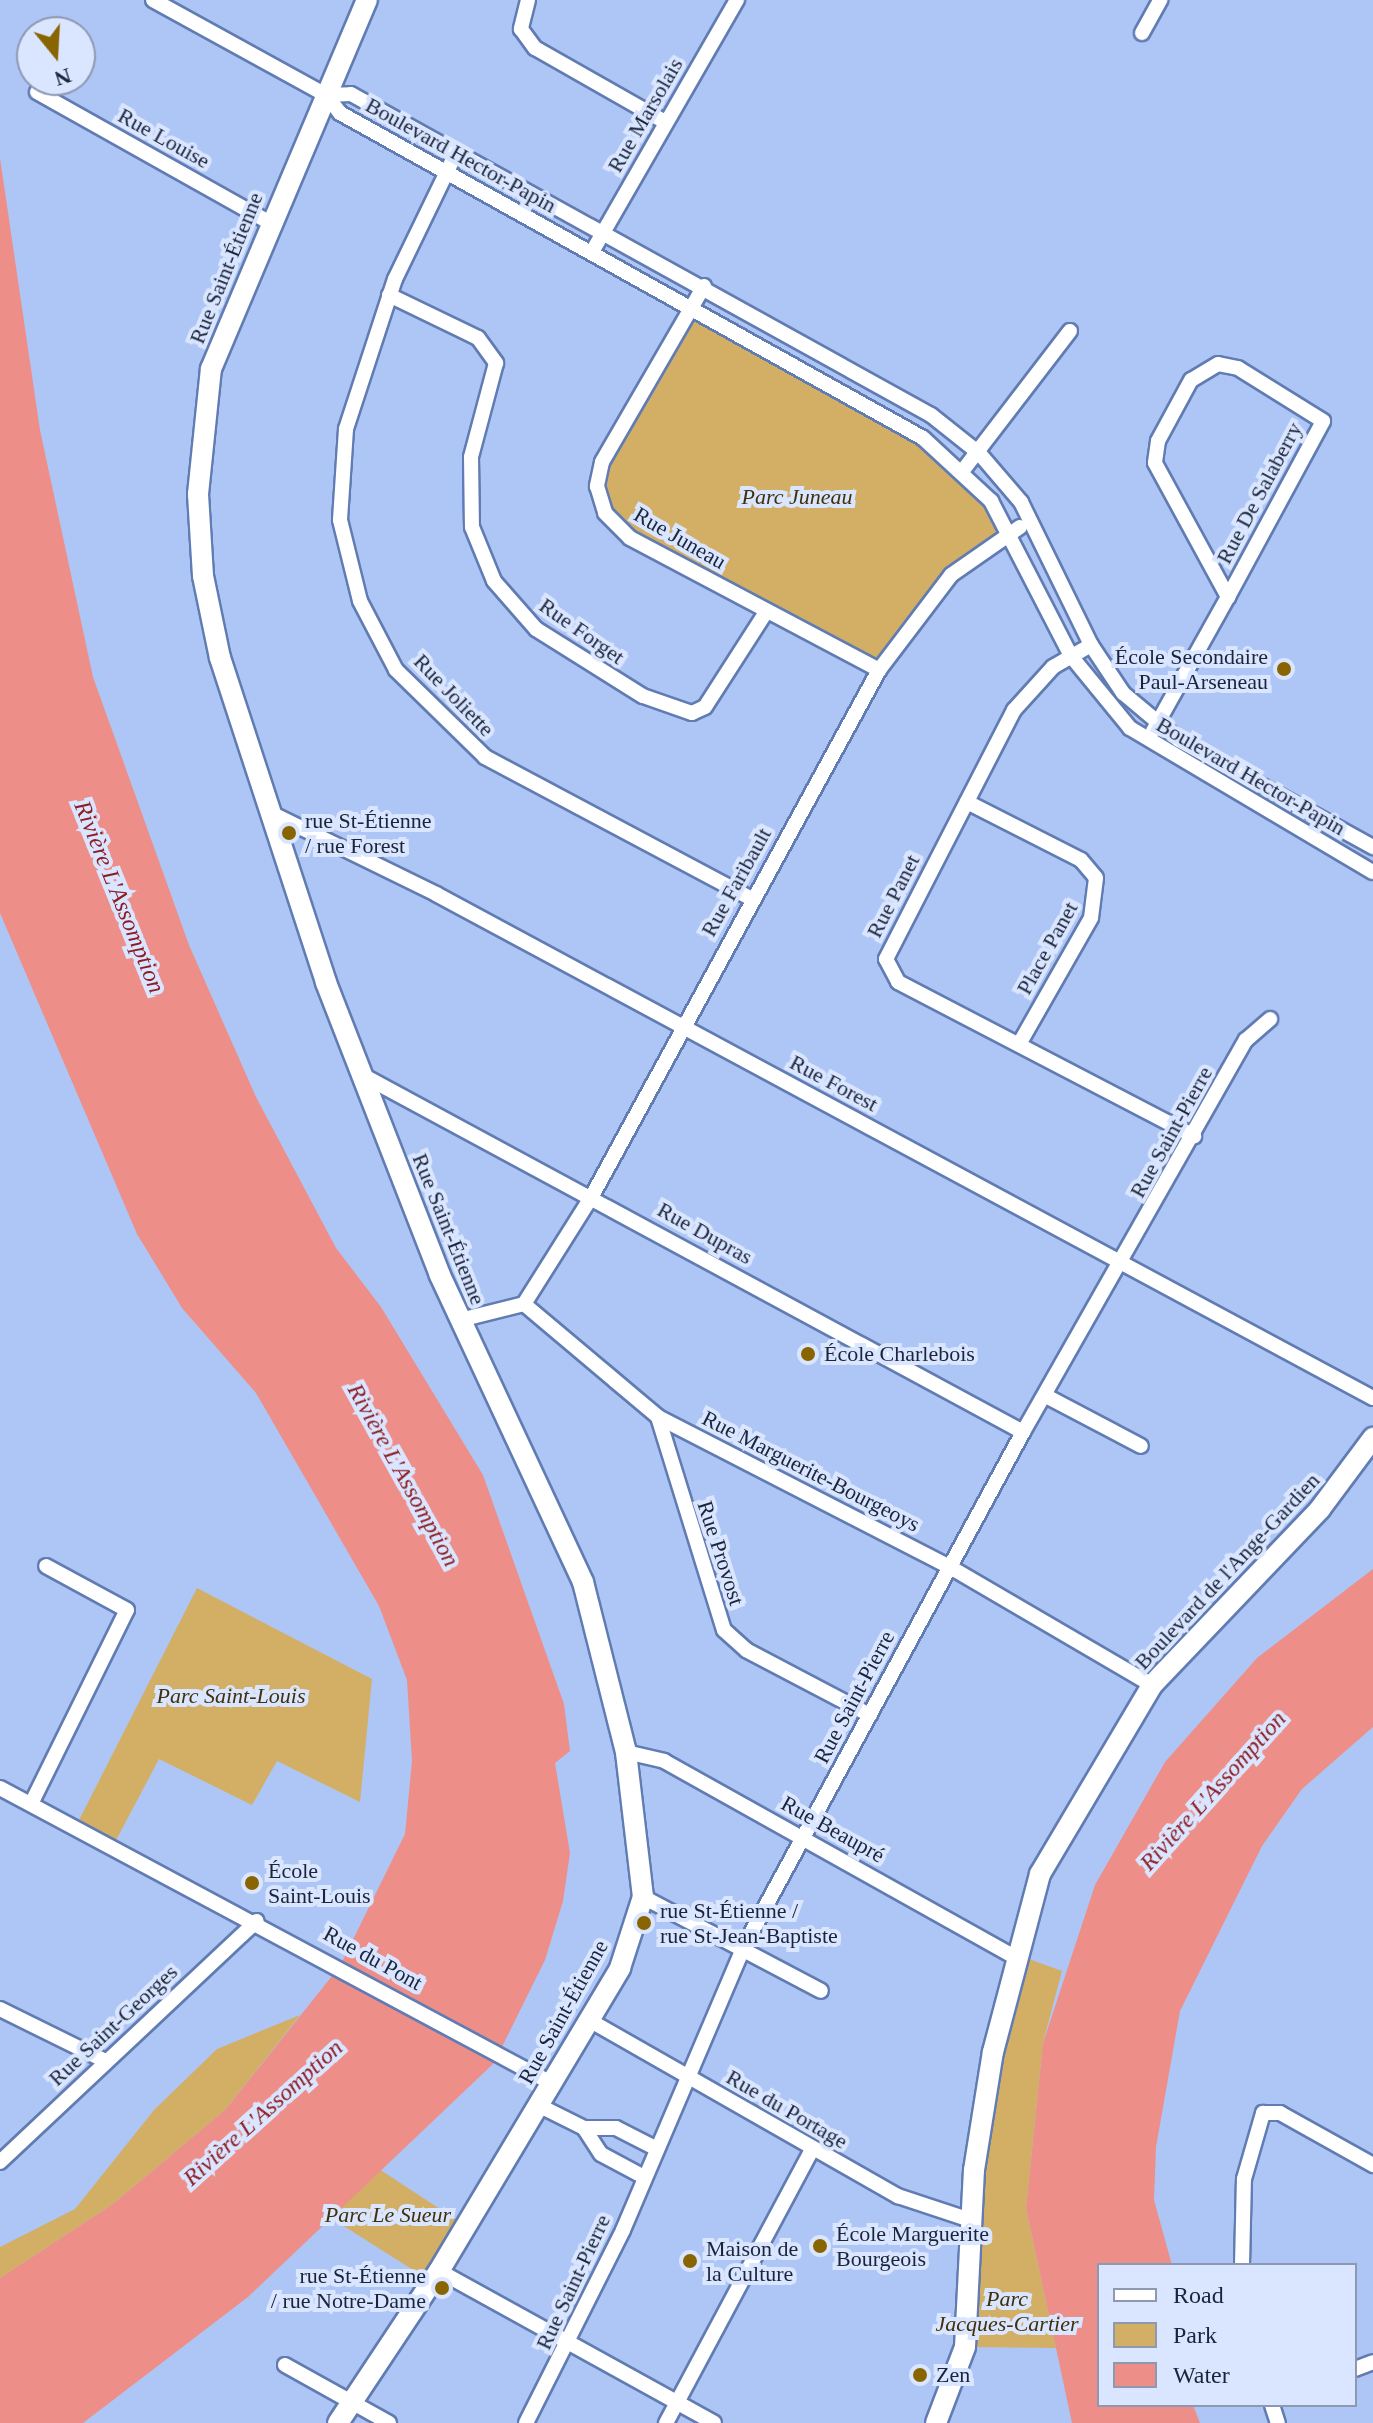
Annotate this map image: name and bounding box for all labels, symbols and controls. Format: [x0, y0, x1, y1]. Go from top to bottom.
north arrow [16, 16, 96, 96]
street label: Rue Marsolais [602, 53, 688, 177]
text: N [52, 63, 74, 92]
street label: Boulevard Hector-Papin [361, 92, 561, 218]
street label: Rue Louise [114, 102, 214, 174]
street label: Rue Saint-Étienne [184, 189, 268, 347]
street label: Rue De Salaberry [1211, 418, 1307, 568]
park label: Parc Juneau [742, 484, 852, 510]
street label: Rue Juneau [629, 501, 731, 575]
street label: Rue Forget [534, 592, 630, 670]
place label: École Secondaire Paul-Arseneau [1115, 643, 1268, 694]
street label: Rue Joliette [408, 648, 500, 742]
marker: École Secondaire Paul-Arseneau [1275, 660, 1293, 678]
street label: Boulevard Hector-Papin [1152, 711, 1350, 841]
water label: Rivière L'Assomption [67, 797, 171, 997]
place label: rue St-Étienne / rue Forest [305, 807, 431, 858]
street label: Rue Faribault [695, 823, 777, 941]
marker: rue St-Étienne / rue Forest [280, 824, 298, 842]
street label: Rue Panet [861, 850, 925, 942]
street label: Place Panet [1011, 897, 1083, 999]
street label: Rue Forest [785, 1049, 883, 1117]
street label: Rue Saint-Pierre [1124, 1062, 1218, 1202]
street label: Rue Saint-Étienne [407, 1150, 491, 1308]
street label: Rue Dupras [653, 1196, 757, 1270]
place label: École Charlebois [824, 1341, 975, 1367]
marker: École Charlebois [799, 1345, 817, 1363]
water label: Rivière L'Assomption [341, 1378, 465, 1572]
street label: Rue Marguerite-Bourgeoys [698, 1405, 924, 1537]
street label: Boulevard de l'Ange-Gardien [1129, 1467, 1325, 1675]
street label: Rue Provost [692, 1497, 750, 1609]
street label: Rue Saint-Pierre [808, 1626, 900, 1768]
park label: Parc Saint-Louis [157, 1683, 305, 1709]
water label: Rivière L'Assomption [1134, 1705, 1292, 1877]
street label: Rue Beaupré [777, 1790, 889, 1868]
place label: École Saint-Louis [268, 1857, 371, 1908]
marker: École Saint-Louis [243, 1874, 261, 1892]
place label: rue St-Étienne / rue St-Jean-Baptiste [660, 1897, 838, 1948]
marker: rue St-Étienne / rue St-Jean-Baptiste [635, 1914, 653, 1932]
street label: Rue du Pont [319, 1920, 427, 1996]
street label: Rue Saint-Étienne [513, 1935, 613, 2089]
street label: Rue Saint-Georges [43, 1959, 183, 2091]
water label: Rivière L'Assomption [177, 2034, 349, 2192]
street label: Rue du Portage [722, 2064, 852, 2154]
park label: Parc Le Sueur [325, 2202, 451, 2228]
street label: Rue Saint-Pierre [530, 2210, 616, 2354]
place label: École Marguerite Bourgeois [836, 2220, 989, 2272]
place label: Maison de la Culture [706, 2235, 798, 2286]
marker: École Marguerite Bourgeois [811, 2237, 829, 2255]
marker: Maison de la Culture [681, 2252, 699, 2270]
place label: rue St-Étienne / rue Notre-Dame [271, 2262, 426, 2314]
legend [1097, 2263, 1357, 2407]
marker: rue St-Étienne / rue Notre-Dame [433, 2279, 451, 2297]
text: Road [1173, 2282, 1224, 2308]
park label: Parc Jacques-Cartier [936, 2285, 1078, 2336]
text: Park [1173, 2322, 1217, 2348]
place label: Zen [936, 2362, 970, 2388]
text: Water [1173, 2362, 1230, 2388]
marker: Zen [911, 2366, 929, 2384]

